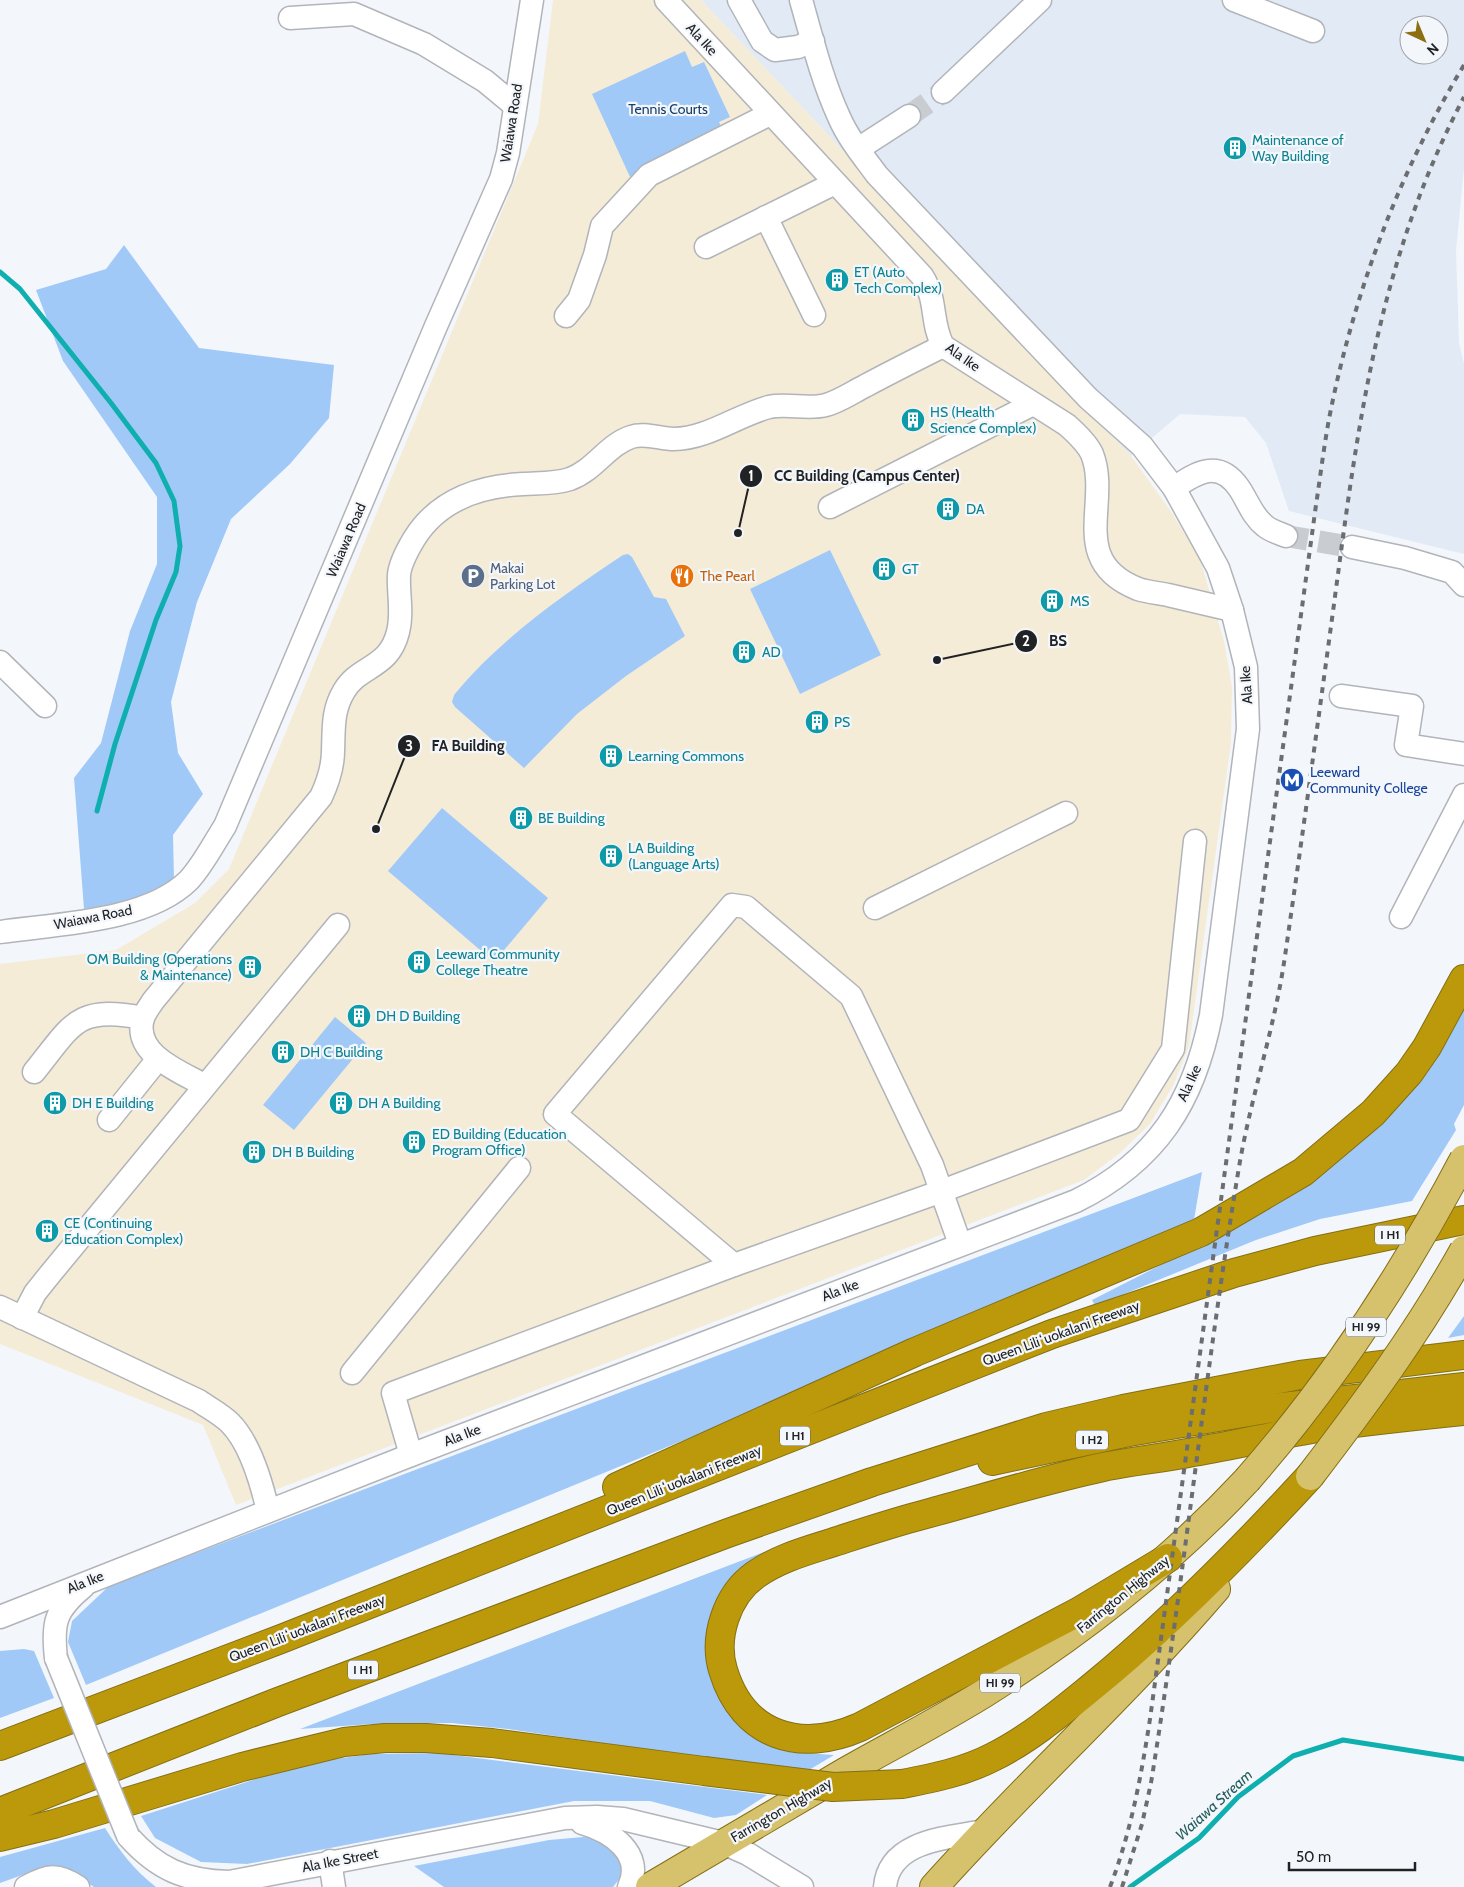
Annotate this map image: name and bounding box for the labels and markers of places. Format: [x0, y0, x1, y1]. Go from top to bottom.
place label: Maintenance of Way Building [1252, 131, 1344, 165]
building icon: Maintenance of Way Building [1222, 135, 1248, 161]
place label: ET (Auto Tech Complex) [854, 263, 942, 297]
building icon: ET (Auto Tech Complex) [824, 267, 850, 293]
place label: HS (Health Science Complex) [930, 403, 1037, 437]
building icon: HS (Health Science Complex) [900, 407, 926, 433]
callout: CC Building (Campus Center) [739, 461, 970, 491]
building icon: DA [935, 496, 961, 522]
place label: DA [966, 500, 985, 518]
building icon: GT [871, 556, 897, 582]
place label: Makai Parking Lot [490, 559, 556, 593]
place label: GT [902, 560, 919, 578]
parking icon: Makai Parking Lot [460, 563, 486, 589]
restaurant icon: The Pearl [669, 563, 695, 589]
place label: The Pearl [700, 567, 755, 585]
building icon: MS [1039, 588, 1065, 614]
place label: MS [1070, 592, 1090, 610]
callout: BS [1014, 626, 1077, 656]
building icon: AD [731, 639, 757, 665]
place label: AD [762, 643, 781, 661]
building icon: PS [804, 709, 830, 735]
place label: PS [834, 713, 850, 731]
callout: FA Building [397, 731, 514, 761]
building icon: Learning Commons [598, 743, 624, 769]
place label: Learning Commons [628, 747, 744, 765]
place label: Leeward Community College [1310, 763, 1428, 797]
metro station icon: Leeward Community College [1279, 767, 1305, 793]
building icon: BE Building [508, 805, 534, 831]
place label: BE Building [538, 809, 606, 827]
place label: LA Building (Language Arts) [628, 839, 720, 873]
building icon: LA Building (Language Arts) [598, 843, 624, 869]
place label: Leeward Community College Theatre [436, 945, 560, 979]
building icon: Leeward Community College Theatre [406, 949, 432, 975]
place label: OM Building (Operations & Maintenance) [87, 950, 232, 984]
building icon: OM Building (Operations & Maintenance) [237, 954, 263, 980]
building icon: DH D Building [346, 1003, 372, 1029]
place label: DH D Building [376, 1007, 461, 1025]
building icon: DH C Building [270, 1039, 296, 1065]
place label: DH C Building [300, 1043, 383, 1061]
building icon: DH E Building [42, 1090, 68, 1116]
building icon: DH A Building [328, 1090, 354, 1116]
place label: DH E Building [72, 1094, 155, 1112]
place label: DH A Building [358, 1094, 441, 1112]
place label: ED Building (Education Program Office) [432, 1125, 567, 1159]
building icon: ED Building (Education Program Office) [401, 1129, 427, 1155]
building icon: DH B Building [241, 1139, 267, 1165]
place label: DH B Building [272, 1143, 355, 1161]
place label: CE (Continuing Education Complex) [64, 1214, 184, 1248]
building icon: CE (Continuing Education Complex) [34, 1218, 60, 1244]

